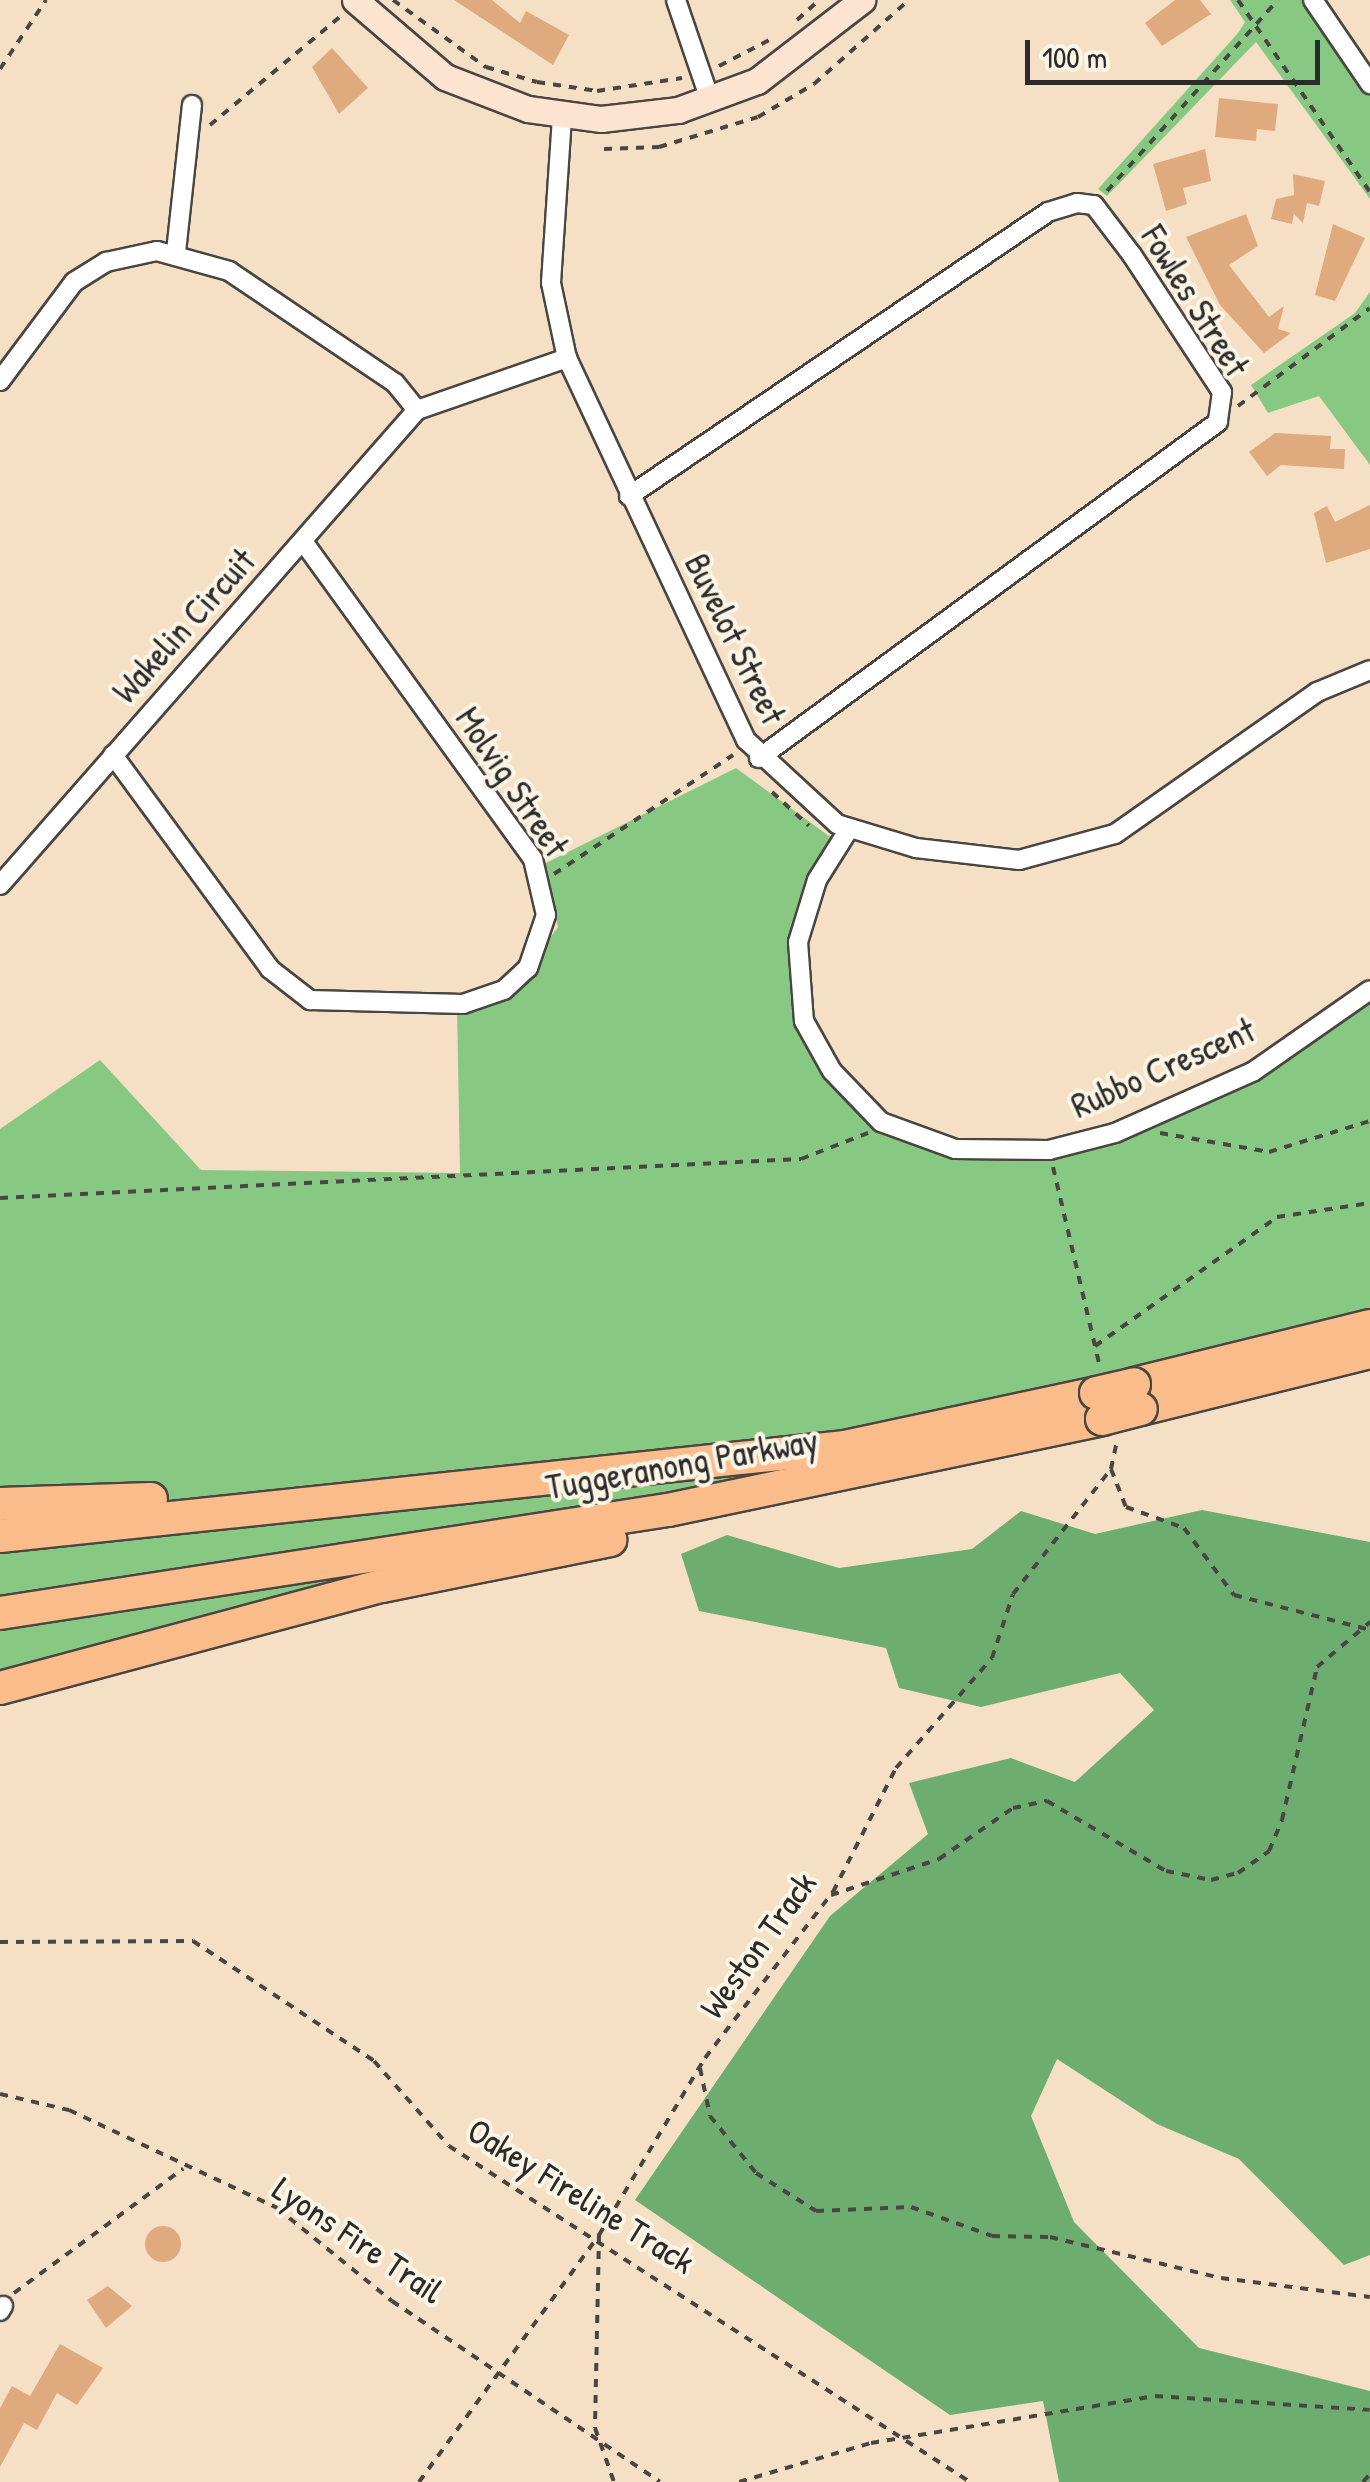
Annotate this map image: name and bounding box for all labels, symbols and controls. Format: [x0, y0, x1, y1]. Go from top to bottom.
scale bar [1030, 20, 1325, 82]
text: 100 m [1042, 37, 1107, 77]
street label: Fowles Street [1132, 218, 1258, 384]
street label: Wakelin Circuit [104, 540, 264, 712]
street label: Buvelot Street [676, 547, 794, 731]
street label: Molvig Street [447, 699, 577, 865]
street label: Rubbo Crescent [1065, 1009, 1261, 1127]
street label: Tuggeranong Parkway [543, 1419, 821, 1509]
street label: Weston Track [691, 1864, 825, 2026]
street label: Oakey Fireline Track [460, 2109, 702, 2283]
street label: Lyons Fire Trail [265, 2168, 451, 2312]

